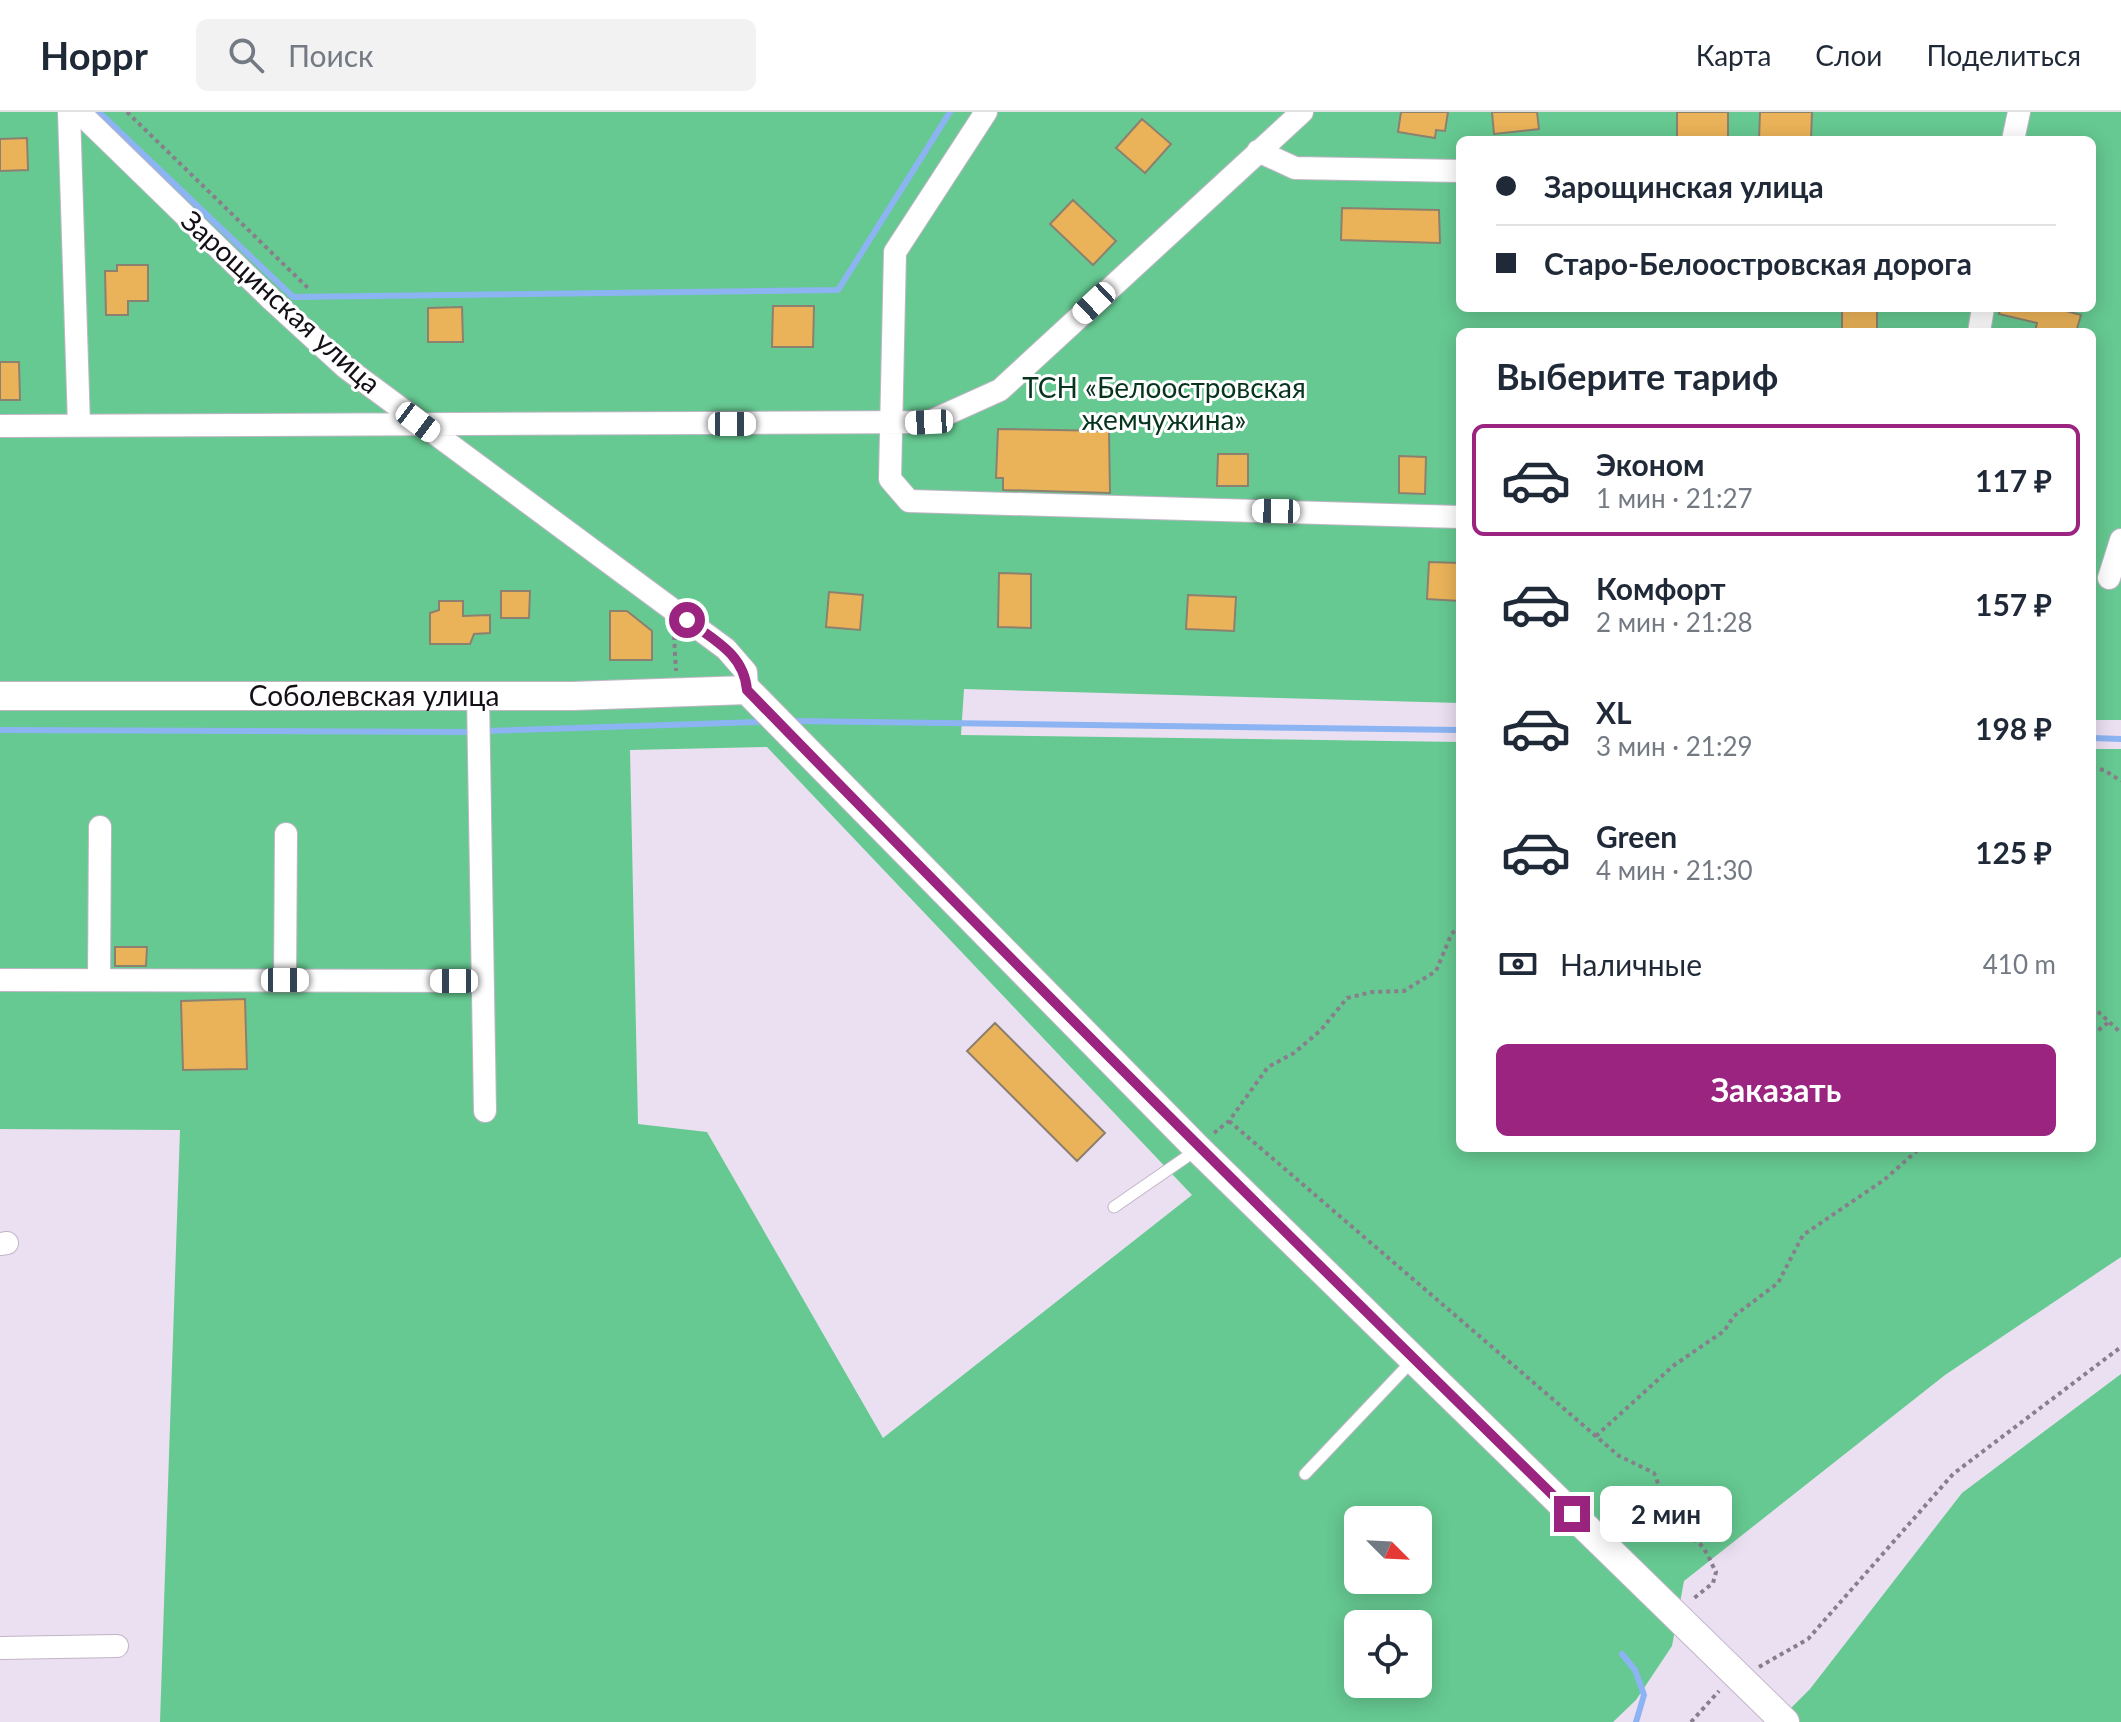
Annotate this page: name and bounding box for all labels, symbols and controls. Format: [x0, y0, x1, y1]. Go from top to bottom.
search box [196, 19, 756, 91]
text: Hoppr [40, 32, 148, 78]
icon: search [224, 33, 268, 77]
text: Поиск [288, 37, 374, 73]
text: Карта [1696, 38, 1771, 72]
text: Слои [1815, 38, 1882, 72]
text: Поделиться [1926, 38, 2081, 72]
text: Зарощинская улица [1544, 168, 1824, 204]
street label: Зарощинская улица [175, 203, 388, 400]
text: Старо-Белоостровская дорога [1544, 245, 1972, 281]
car [1068, 278, 1120, 328]
text: Выберите тариф [1496, 354, 1778, 398]
park label: ТСН «Белоостровская жемчужина» [1022, 370, 1306, 436]
car [392, 398, 444, 446]
car [904, 409, 954, 435]
car [708, 412, 756, 436]
icon: car [1500, 444, 1572, 516]
text: Эконом [1596, 446, 1705, 482]
text: 117 ₽ [1975, 462, 2052, 498]
text: 1 мин · 21:27 [1596, 482, 1753, 514]
car [1252, 499, 1300, 523]
icon: car [1500, 568, 1572, 640]
text: Комфорт [1596, 570, 1726, 606]
text: 157 ₽ [1975, 586, 2052, 622]
route start [669, 602, 705, 638]
text: 2 мин · 21:28 [1596, 606, 1753, 638]
street label: Соболевская улица [249, 678, 499, 712]
icon: car [1500, 692, 1572, 764]
text: XL [1596, 694, 1632, 730]
text: 198 ₽ [1975, 710, 2052, 746]
text: 3 мин · 21:29 [1596, 730, 1753, 762]
icon: car [1500, 816, 1572, 888]
text: Green [1596, 818, 1677, 854]
text: 125 ₽ [1975, 834, 2052, 870]
text: 4 мин · 21:30 [1596, 854, 1753, 886]
icon: cash [1496, 942, 1540, 986]
text: Наличные [1560, 946, 1702, 982]
text: 410 m [1983, 948, 2056, 980]
car [261, 968, 309, 992]
car [430, 969, 478, 993]
button: Заказать [1496, 1044, 2056, 1136]
callout: 2 мин [1600, 1486, 1732, 1542]
route end [1554, 1496, 1590, 1532]
text: 2 мин [1631, 1498, 1701, 1530]
north arrow [1344, 1506, 1432, 1594]
map controls [1344, 1506, 1432, 1698]
button: locate [1344, 1610, 1432, 1698]

